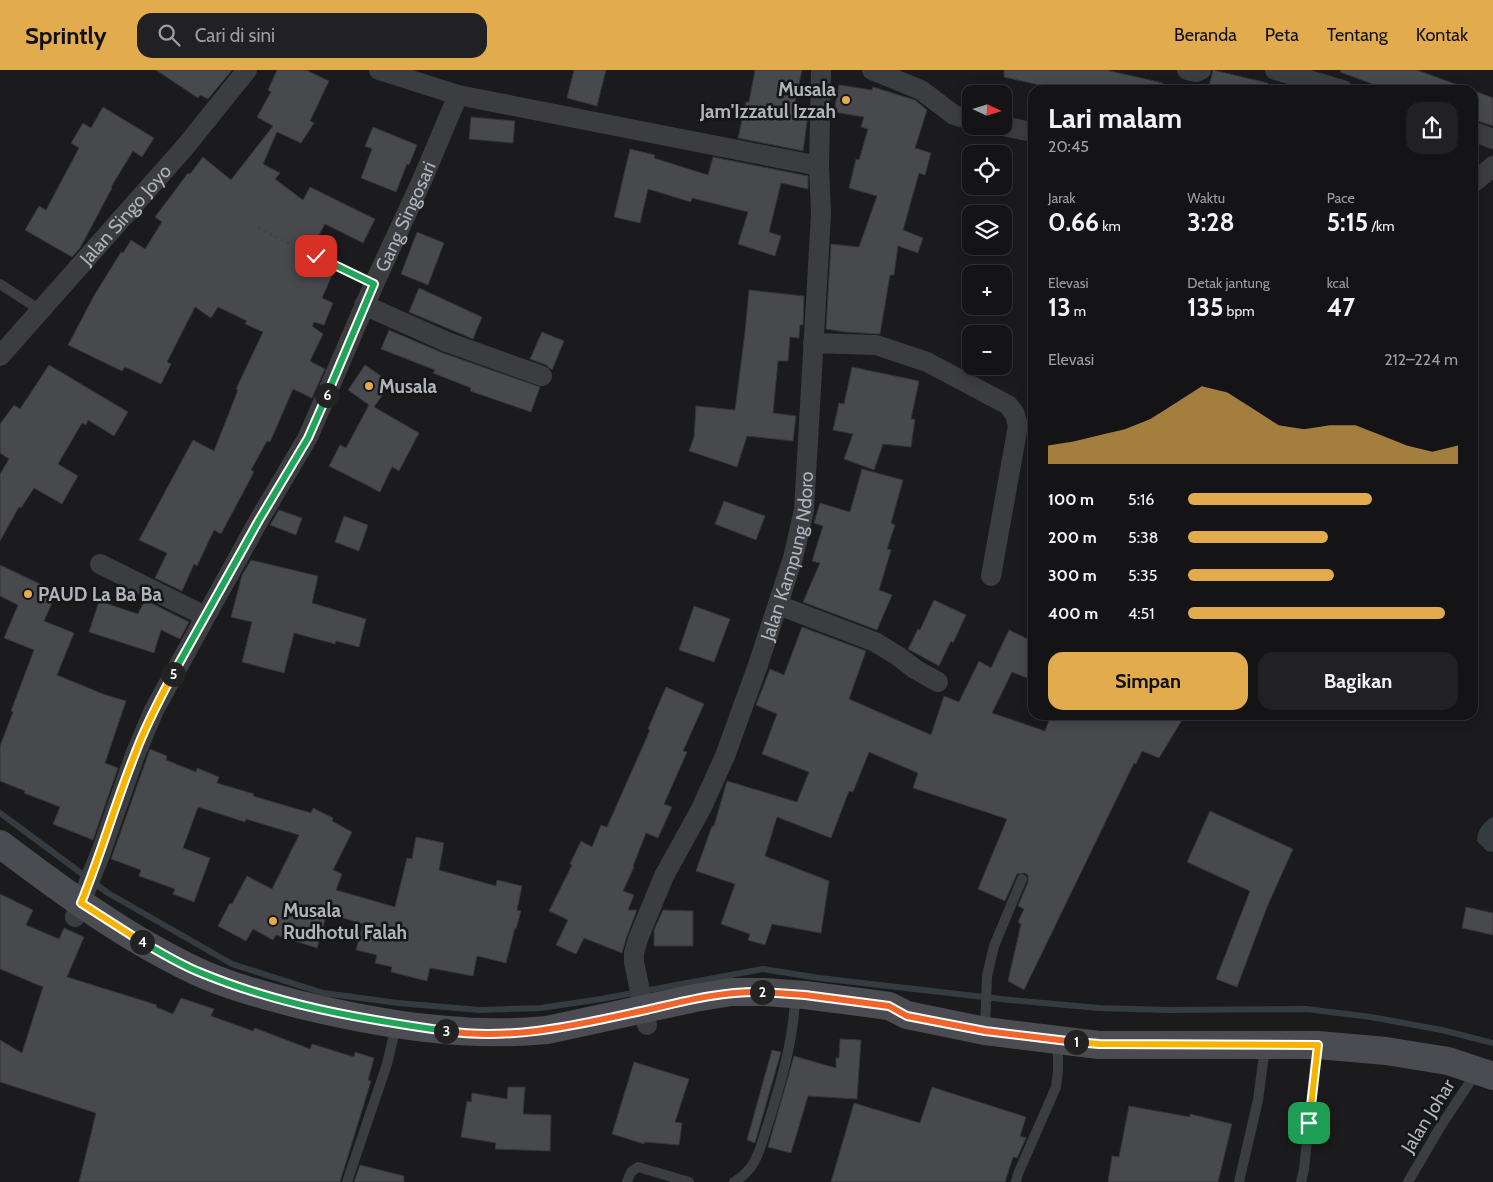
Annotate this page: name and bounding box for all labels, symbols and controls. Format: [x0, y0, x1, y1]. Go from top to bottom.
search box [137, 13, 487, 58]
text: Sprintly [25, 21, 107, 50]
icon: search [155, 21, 183, 49]
text: Cari di sini [195, 24, 275, 47]
text: Beranda [1174, 24, 1237, 46]
text: Peta [1265, 24, 1299, 46]
text: Tentang [1327, 24, 1388, 46]
text: Kontak [1416, 24, 1468, 46]
place label: Musala Jam'Izzatul Izzah [699, 78, 837, 123]
north arrow [962, 85, 1012, 135]
map controls [962, 85, 1012, 375]
marker: Musala Jam'Izzatul Izzah [840, 94, 852, 106]
text: Lari malam [1048, 101, 1182, 135]
button: share [1406, 102, 1458, 154]
text: 20:45 [1048, 137, 1089, 156]
button: locate [962, 145, 1012, 195]
street label: Gang Singosari [370, 158, 440, 275]
street label: Jalan Singo Joyo [74, 159, 176, 270]
text: Jarak [1048, 189, 1075, 207]
text: Waktu [1187, 189, 1225, 207]
text: Pace [1327, 189, 1355, 207]
button: layers [962, 205, 1012, 255]
text: 0.66 [1048, 207, 1099, 237]
text: 3:28 [1187, 207, 1235, 237]
text: 5:15 [1327, 207, 1368, 237]
text: km [1099, 217, 1121, 235]
text: /km [1368, 217, 1395, 235]
pin [295, 235, 337, 277]
icon: check [302, 242, 330, 270]
button: + [962, 265, 1012, 315]
text: Elevasi [1048, 274, 1088, 292]
text: Detak jantung [1187, 274, 1270, 292]
text: kcal [1327, 274, 1349, 292]
text: 13 [1048, 292, 1071, 322]
text: 135 [1187, 292, 1223, 322]
text: 47 [1327, 292, 1355, 322]
text: m [1071, 302, 1086, 320]
text: bpm [1223, 302, 1254, 320]
button: − [962, 325, 1012, 375]
text: Elevasi [1048, 350, 1094, 369]
text: 212–224 m [1384, 350, 1458, 369]
place label: Musala [379, 375, 438, 398]
marker: Musala [363, 380, 375, 392]
pin: 6 [314, 382, 340, 408]
text: 6 [324, 386, 331, 404]
street label: Jalan Kampung Ndoro [755, 471, 818, 644]
text: 100 m [1048, 490, 1094, 509]
text: 5:16 [1128, 490, 1154, 509]
text: 200 m [1048, 528, 1097, 547]
text: 5:38 [1128, 528, 1158, 547]
text: 300 m [1048, 566, 1097, 585]
text: 5:35 [1128, 566, 1157, 585]
place label: PAUD La Ba Ba [38, 583, 162, 606]
marker: PAUD La Ba Ba [22, 588, 34, 600]
text: 400 m [1048, 604, 1098, 623]
text: 4:51 [1128, 604, 1154, 623]
button: Simpan [1048, 652, 1248, 710]
button: Bagikan [1258, 652, 1458, 710]
pin: 5 [160, 662, 186, 686]
text: 5 [170, 665, 177, 683]
place label: Musala Rudhotul Falah [283, 899, 407, 944]
marker: Musala Rudhotul Falah [267, 915, 279, 927]
pin: 4 [130, 930, 154, 954]
text: 4 [138, 933, 147, 951]
pin: 2 [750, 980, 774, 1004]
text: 2 [759, 983, 766, 1001]
pin: 3 [434, 1018, 458, 1044]
text: 3 [443, 1022, 450, 1040]
pin: 1 [1064, 1030, 1088, 1054]
text: 1 [1074, 1033, 1079, 1051]
street label: Jalan Johar [1396, 1075, 1460, 1158]
pin [1288, 1102, 1330, 1144]
icon: arrive [1295, 1109, 1323, 1137]

